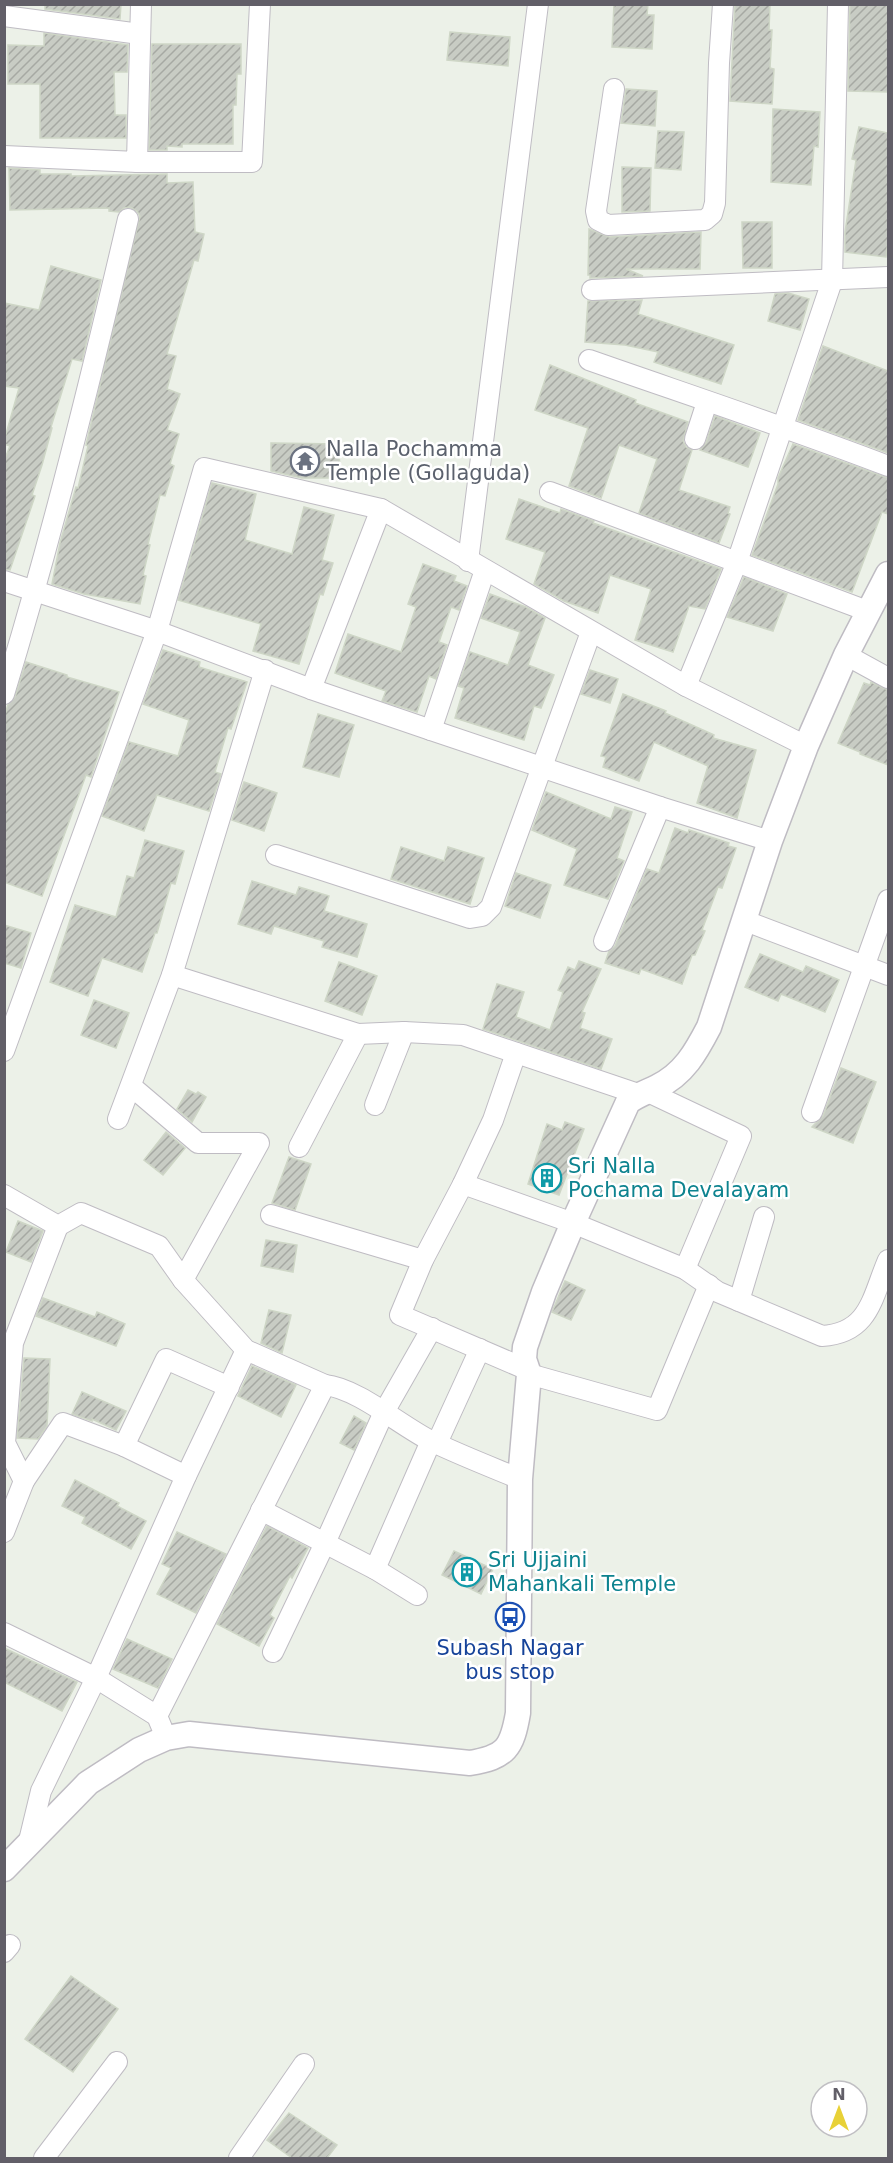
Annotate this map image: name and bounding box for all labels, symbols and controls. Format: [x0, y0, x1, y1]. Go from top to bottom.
place label: Nalla Pochamma Temple (Gollaguda) [325, 437, 530, 485]
temple icon: Nalla Pochamma Temple (Gollaguda) [289, 445, 321, 477]
place label: Sri Nalla Pochama Devalayam [568, 1154, 789, 1202]
building icon: Sri Nalla Pochama Devalayam [531, 1162, 563, 1194]
place label: Sri Ujjaini Mahankali Temple [488, 1548, 676, 1596]
building icon: Sri Ujjaini Mahankali Temple [451, 1556, 483, 1588]
bus stop icon: Subash Nagar bus stop [494, 1601, 526, 1633]
place label: Subash Nagar bus stop [436, 1636, 584, 1684]
north arrow [809, 2079, 869, 2139]
text: N [832, 2085, 846, 2104]

